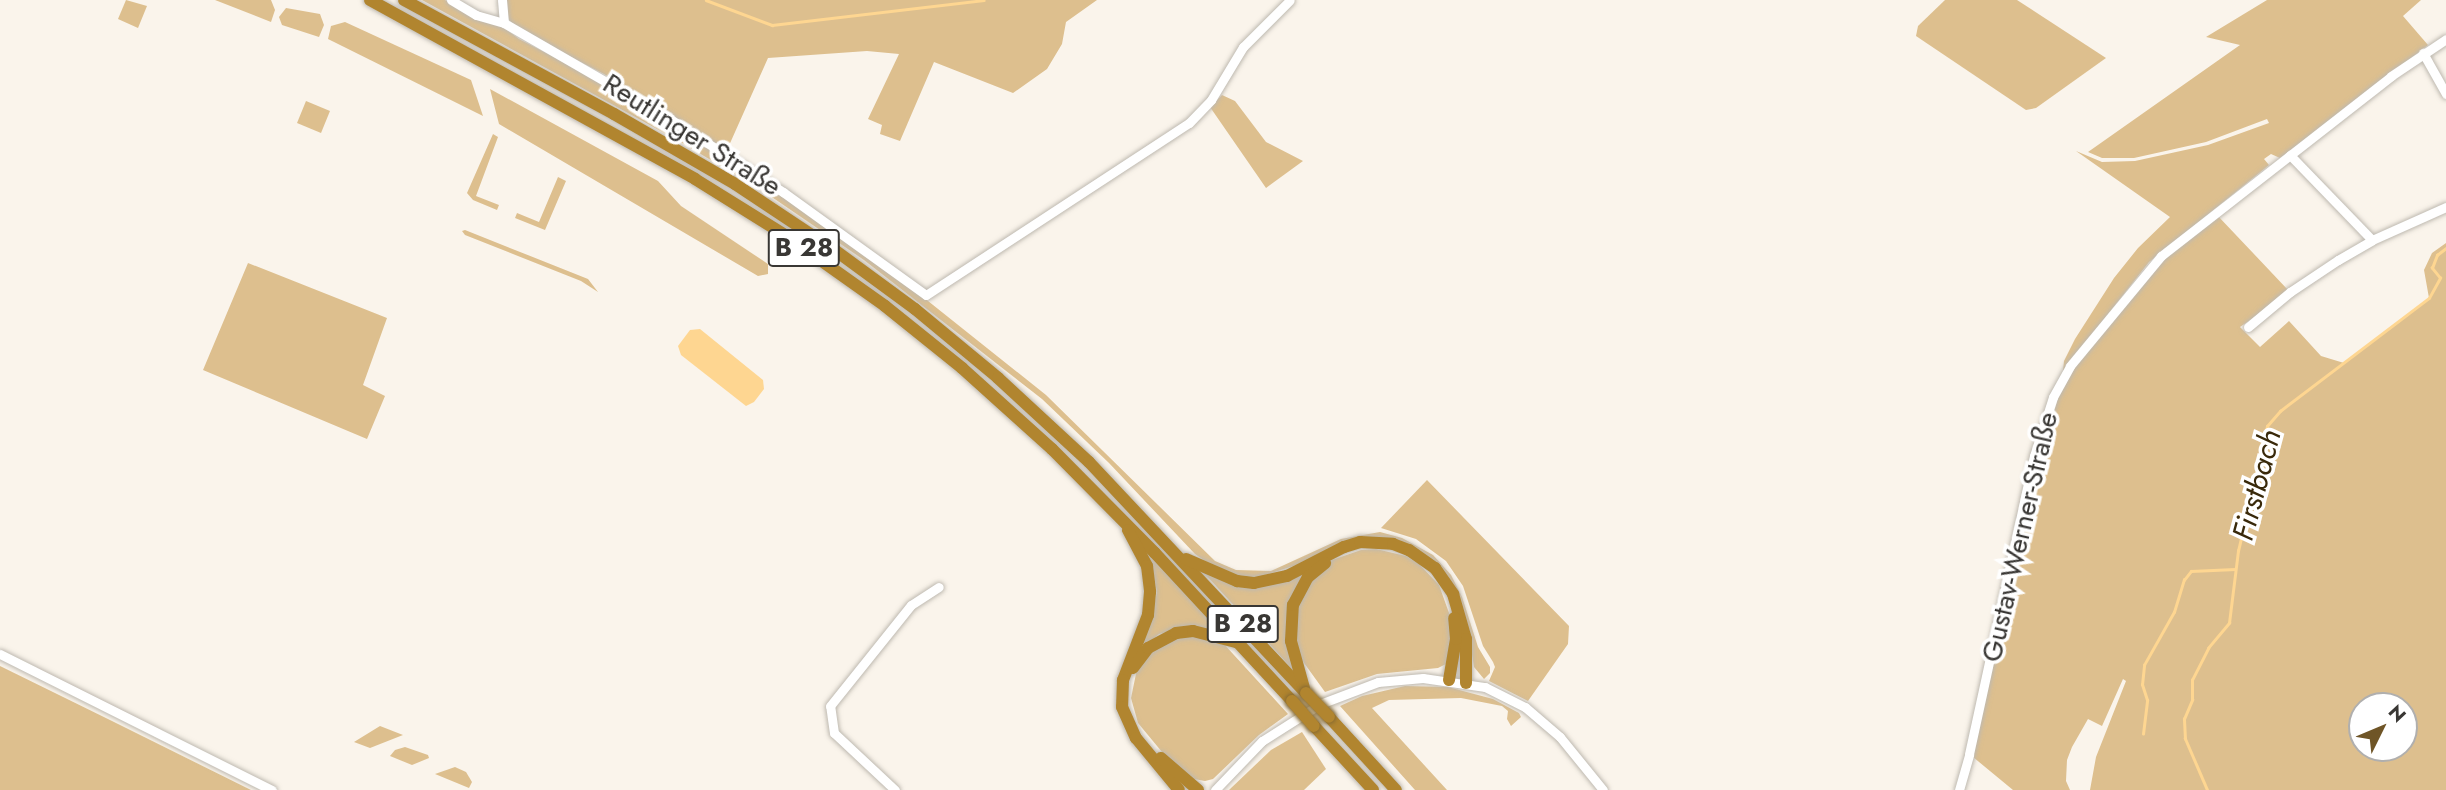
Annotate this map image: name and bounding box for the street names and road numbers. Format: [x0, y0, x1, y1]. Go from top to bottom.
street label: Reutlinger Straße [597, 67, 787, 203]
road number: B 28 [767, 226, 841, 270]
street label: Gustav-Werner-Straße [1975, 409, 2065, 665]
road number: B 28 [1206, 602, 1280, 646]

